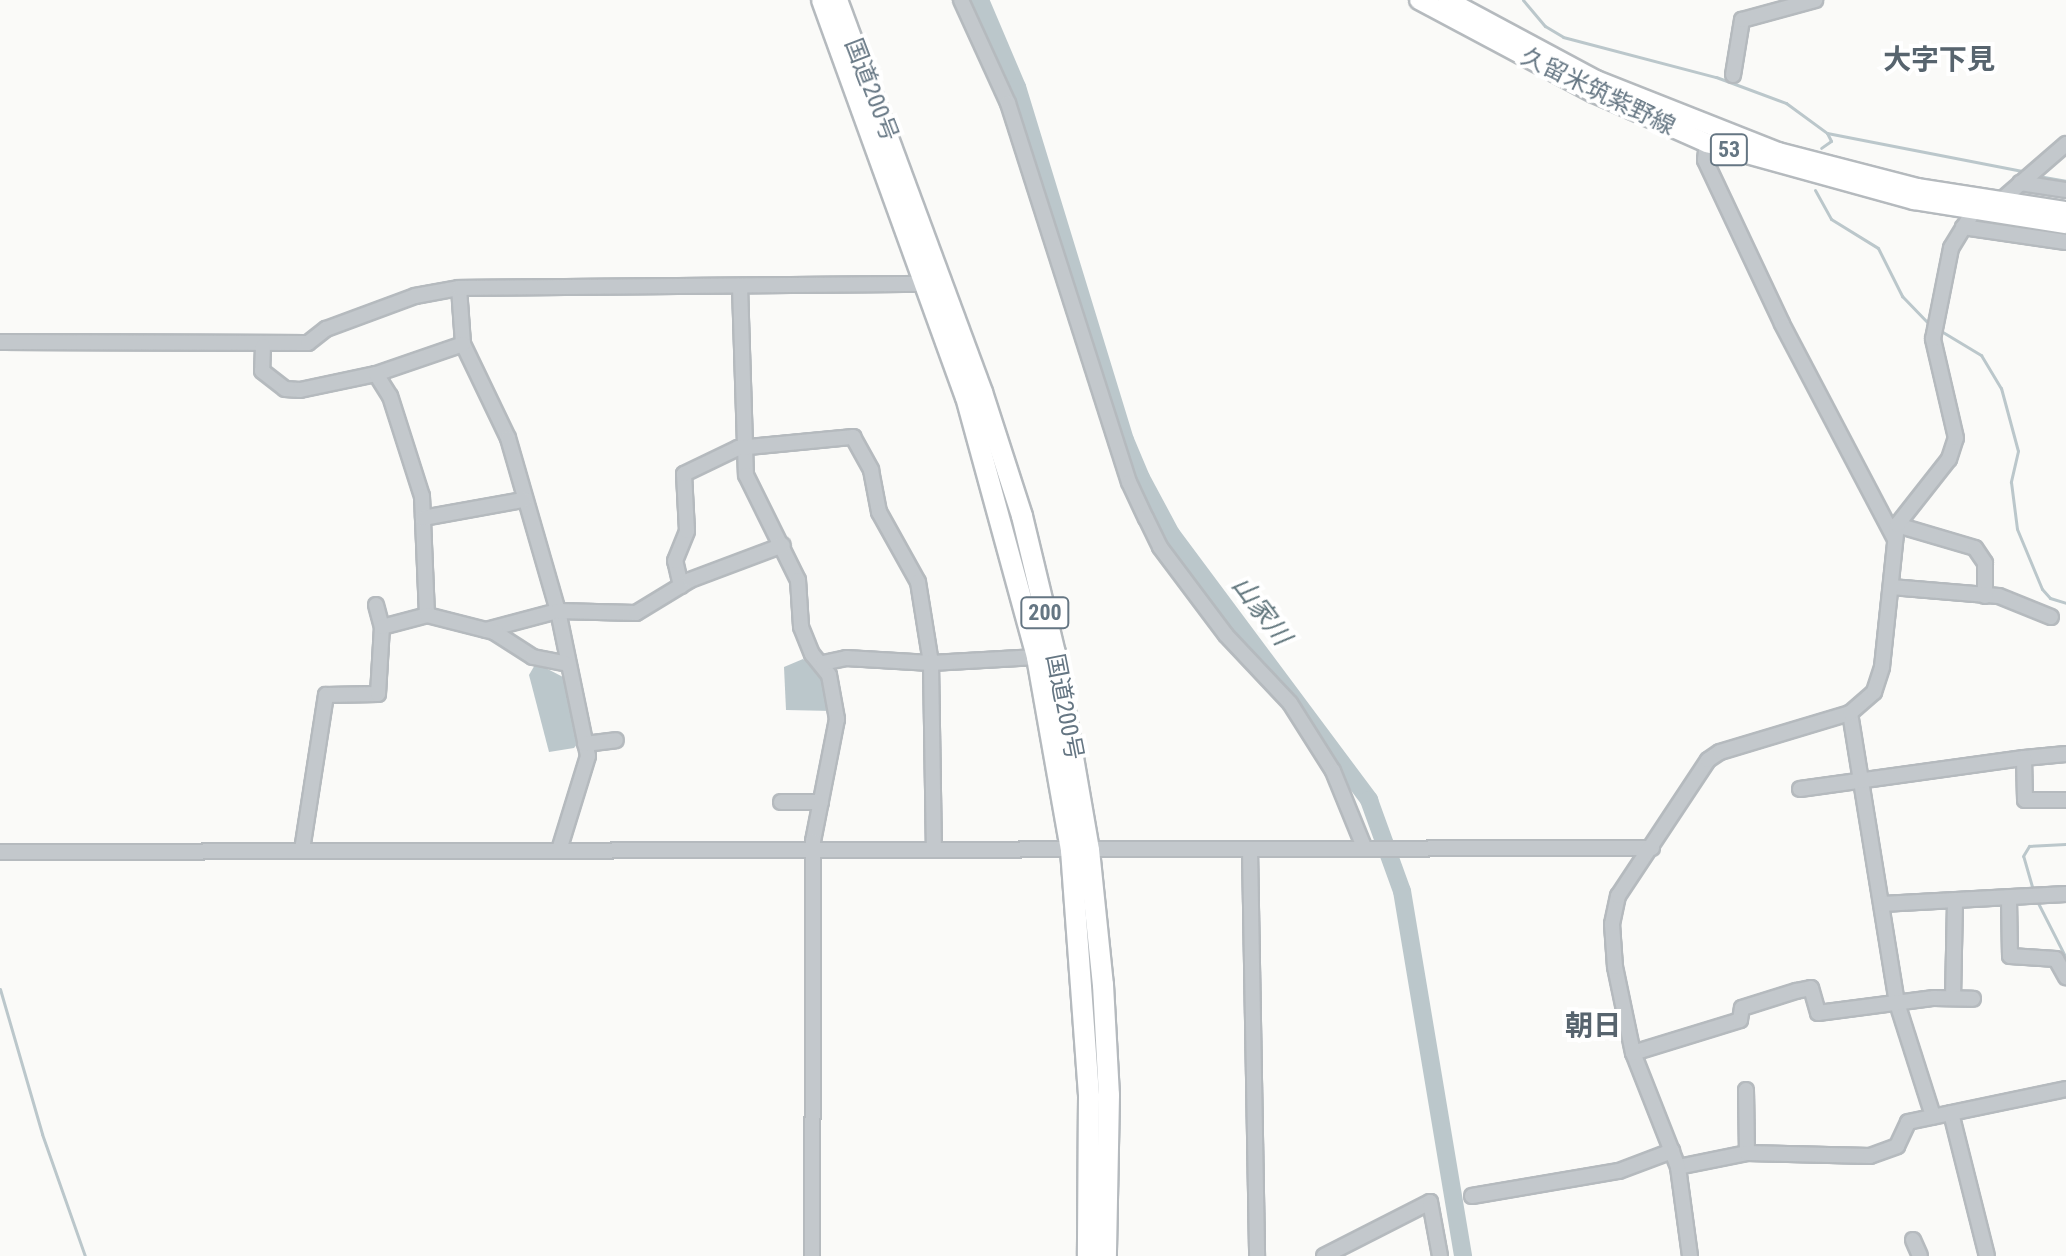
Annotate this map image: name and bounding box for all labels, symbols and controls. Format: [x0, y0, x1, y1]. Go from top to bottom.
street label: 国道200号 [838, 35, 904, 145]
street label: 久留米筑紫野線 [1516, 42, 1680, 142]
district label: 大字下見 [1883, 43, 1995, 77]
road number: 53 [1709, 132, 1749, 168]
water label: 山家川 [1225, 570, 1297, 652]
road number: 200 [1019, 595, 1071, 631]
street label: 国道200号 [1040, 651, 1088, 763]
district label: 朝日 [1565, 1009, 1621, 1043]

